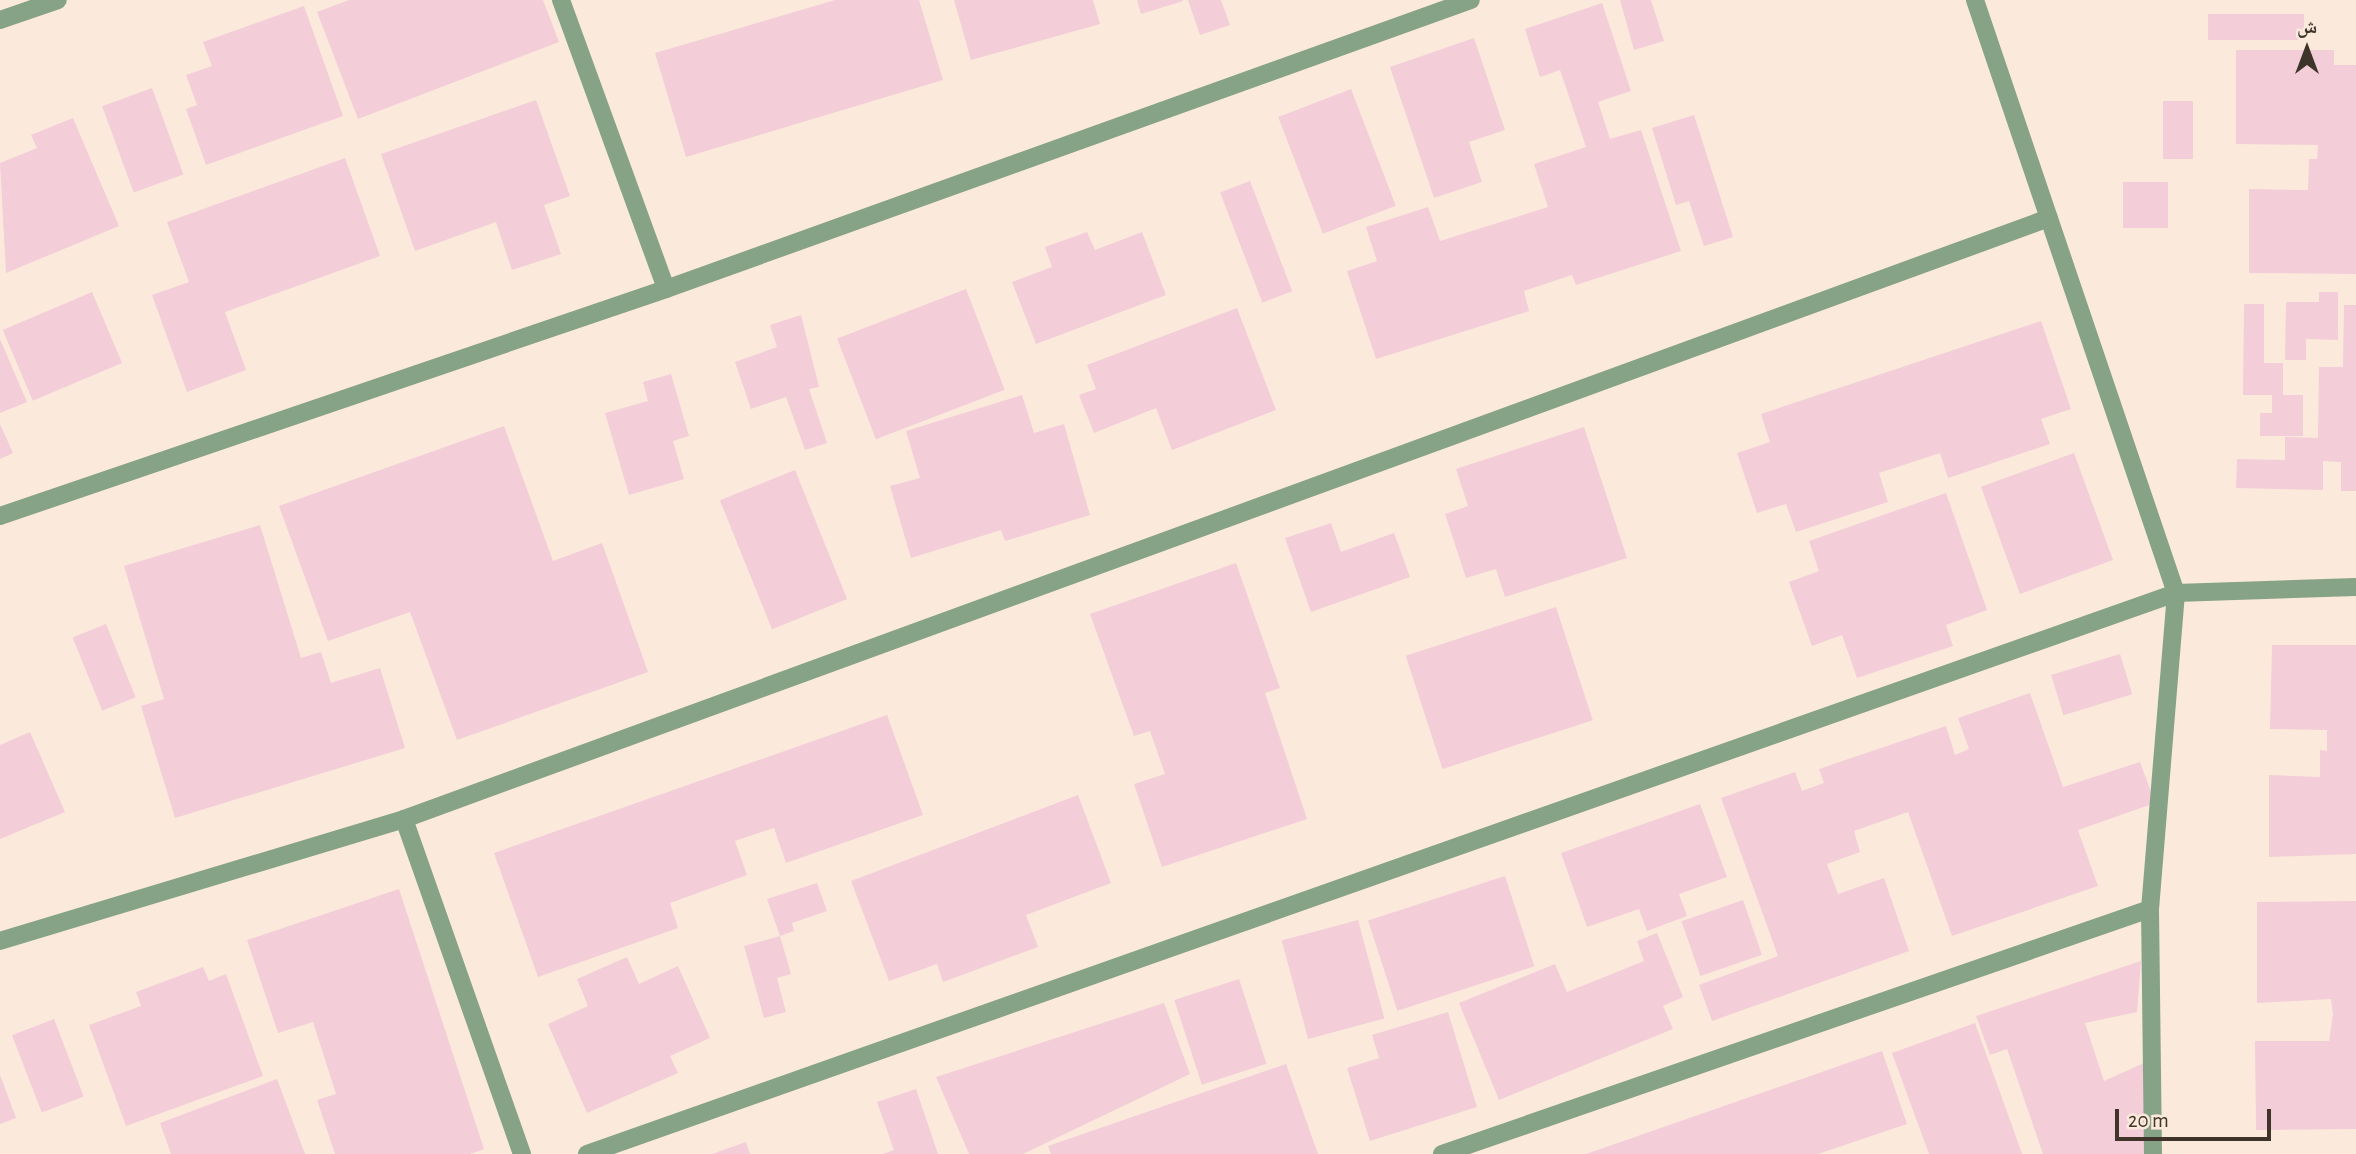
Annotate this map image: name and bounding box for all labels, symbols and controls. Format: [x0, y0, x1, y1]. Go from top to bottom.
north arrow [2272, 14, 2342, 84]
text: ش [2297, 18, 2317, 37]
scale bar [2118, 1094, 2274, 1138]
text: 20 m [2128, 1110, 2169, 1131]

